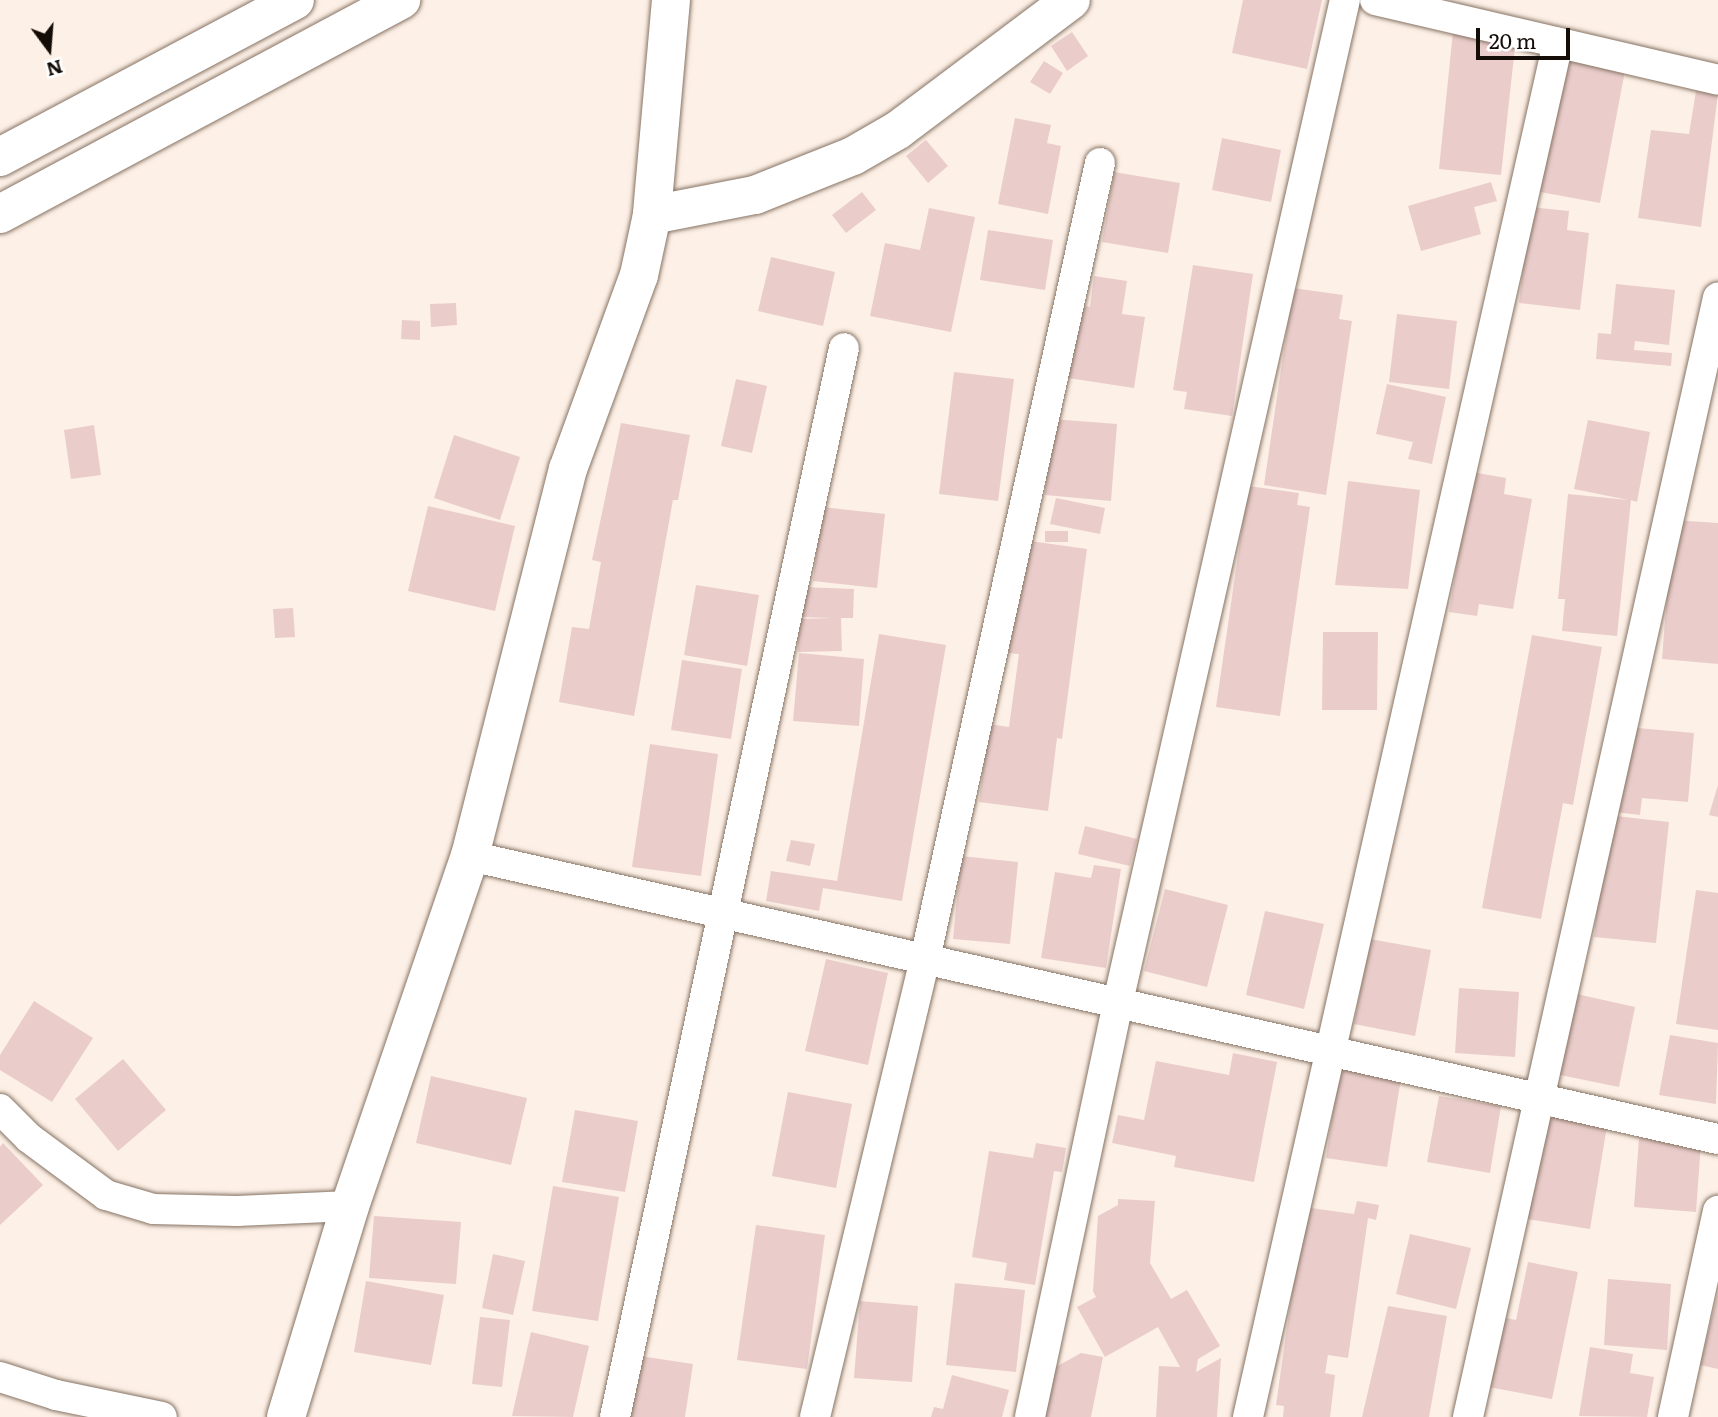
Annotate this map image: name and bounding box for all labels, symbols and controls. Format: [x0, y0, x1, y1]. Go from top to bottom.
north arrow [14, 14, 84, 84]
scale bar [1480, 14, 1574, 58]
text: 20 m [1489, 24, 1536, 55]
text: N [43, 54, 66, 85]

